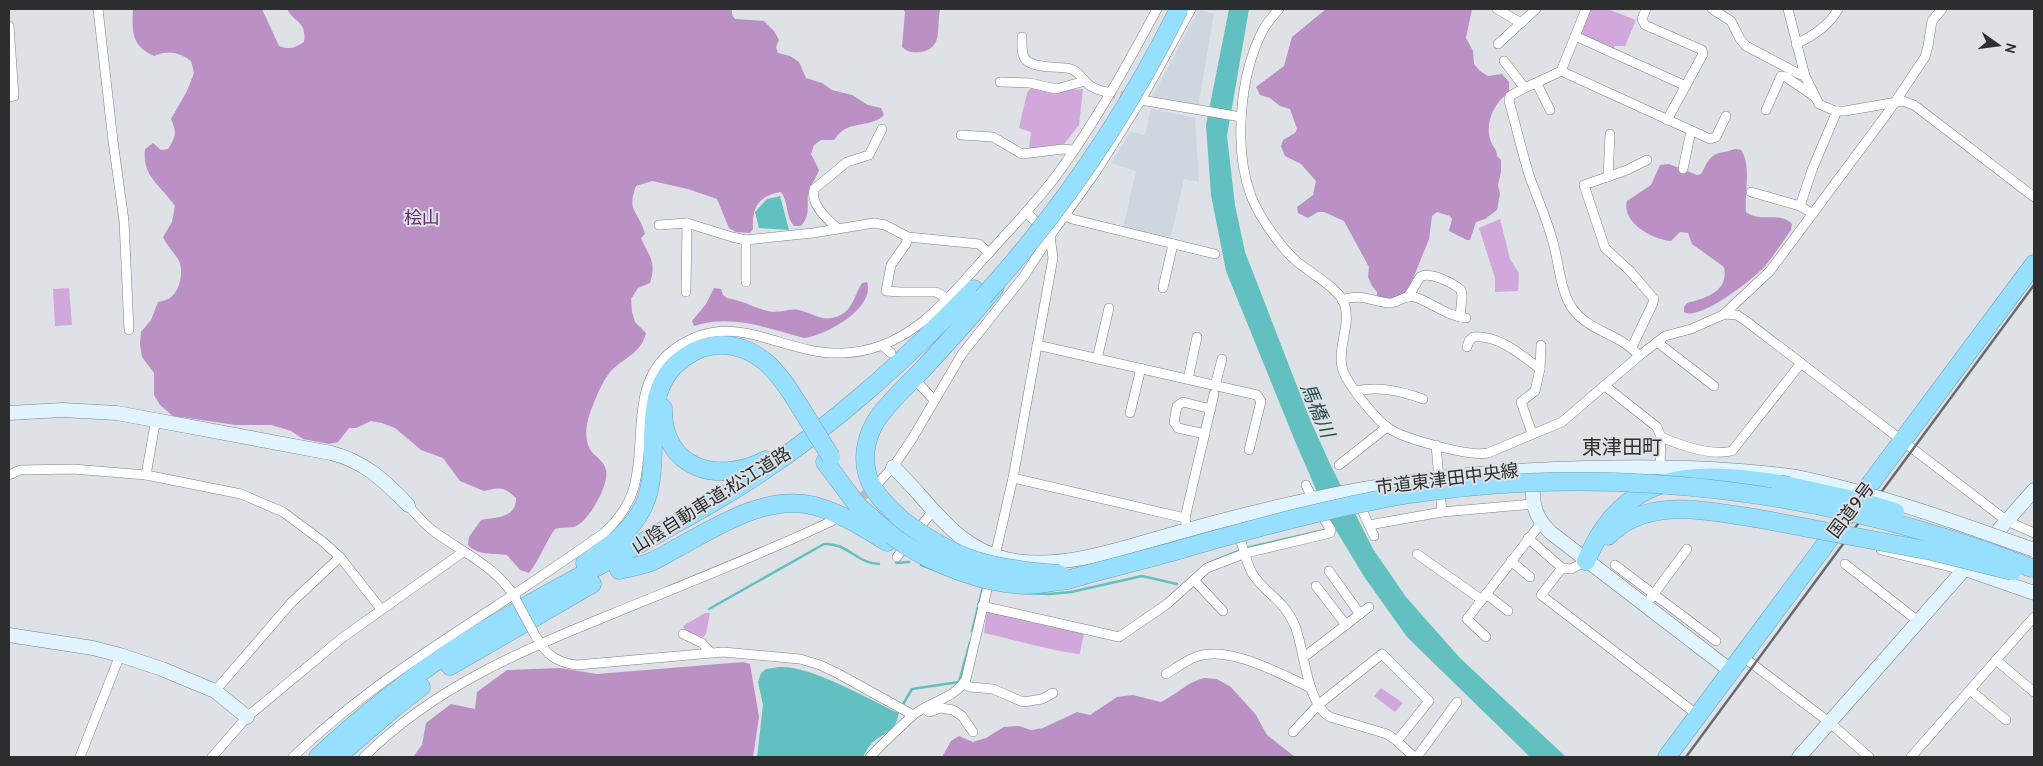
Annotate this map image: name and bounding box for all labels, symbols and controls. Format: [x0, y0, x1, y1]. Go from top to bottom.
north arrow [1973, 20, 2023, 70]
text: N [2001, 41, 2021, 55]
park label: 桧山 [404, 207, 440, 229]
water label: 馬橋川 [1296, 379, 1340, 443]
district label: 東津田町 [1582, 435, 1662, 459]
street label: 山陰自動車道;松江道路 [627, 442, 795, 558]
street label: 市道東津田中央線 [1374, 459, 1520, 499]
street label: 国道9号 [1823, 478, 1879, 542]

